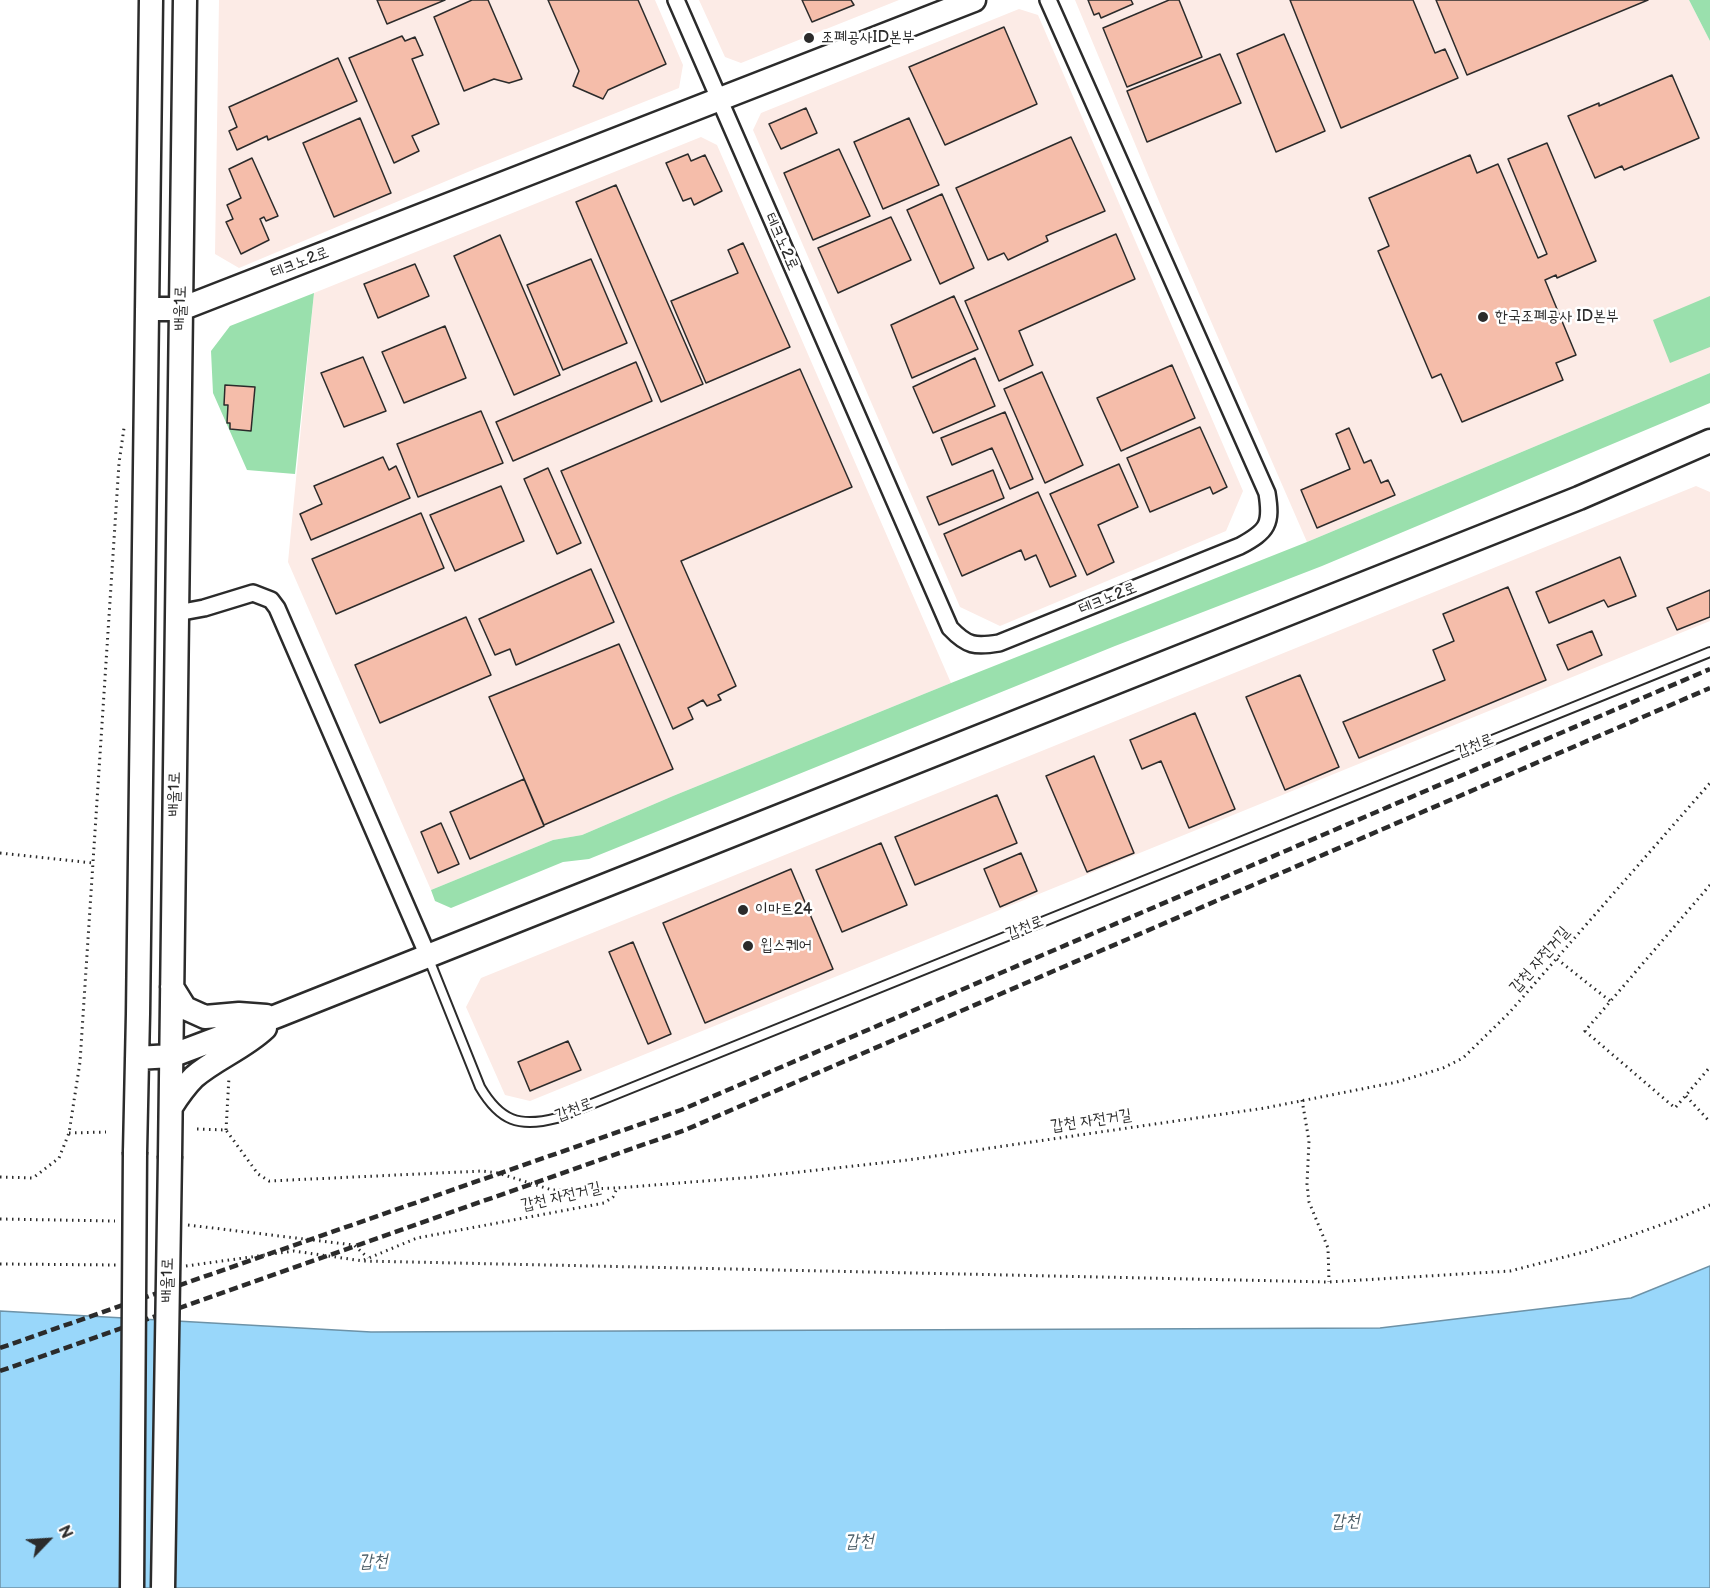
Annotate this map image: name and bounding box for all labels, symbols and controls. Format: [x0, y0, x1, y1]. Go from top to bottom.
place label: 조폐공사ID본부 [821, 28, 915, 48]
marker: 조폐공사ID본부 [802, 31, 816, 45]
street label: 테크노2로 [760, 210, 802, 274]
street label: 테크노2로 [268, 243, 332, 283]
street label: 배울1로 [171, 285, 191, 331]
place label: 한국조폐공사 ID본부 [1495, 307, 1619, 327]
marker: 한국조폐공사 ID본부 [1476, 310, 1490, 324]
street label: 테크노2로 [1076, 579, 1140, 619]
street label: 갑천로 [1453, 730, 1497, 762]
street label: 배울1로 [165, 771, 185, 817]
place label: 이마트24 [755, 900, 813, 920]
marker: 이마트24 [736, 903, 750, 917]
street label: 갑천로 [1003, 912, 1047, 944]
street label: 갑천 자전거길 [1506, 923, 1574, 997]
place label: 윕스퀘어 [760, 936, 812, 956]
marker: 윕스퀘어 [741, 939, 755, 953]
street label: 갑천로 [553, 1094, 595, 1126]
street label: 갑천 자전거길 [1049, 1106, 1133, 1136]
street label: 갑천 자전거길 [519, 1178, 603, 1216]
street label: 배울1로 [158, 1257, 178, 1303]
north arrow [18, 1510, 78, 1570]
water label: 갑천 [1330, 1511, 1360, 1533]
text: N [54, 1523, 76, 1542]
water label: 갑천 [844, 1531, 874, 1553]
water label: 갑천 [358, 1551, 388, 1573]

